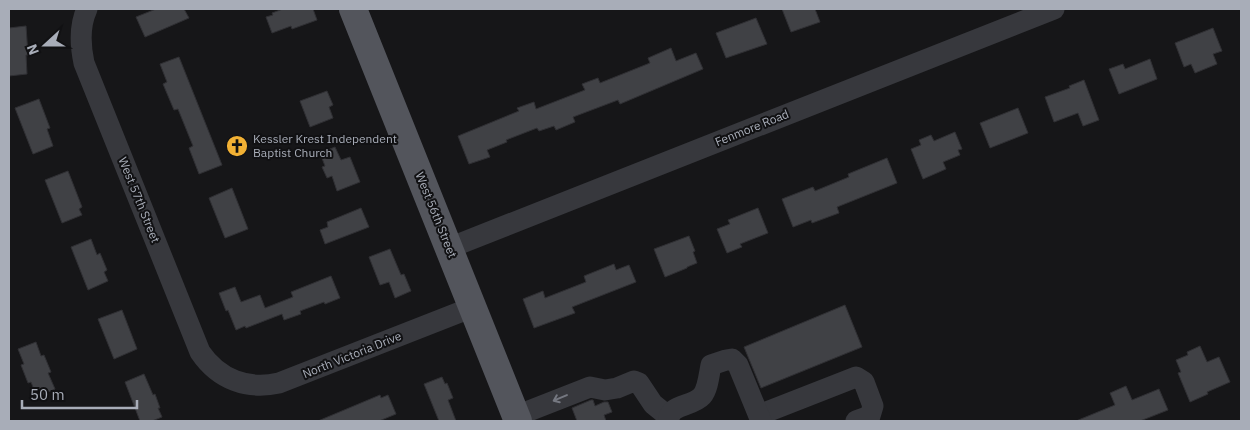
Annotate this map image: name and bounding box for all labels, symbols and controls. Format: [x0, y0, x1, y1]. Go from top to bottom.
north arrow [20, 20, 70, 70]
text: N [23, 42, 43, 58]
street label: Fenmore Road [713, 106, 791, 149]
place label: Kessler Krest Independent Baptist Church [253, 131, 397, 160]
church icon: Kessler Krest Independent Baptist Church [225, 134, 249, 158]
street label: West 57th Street [115, 155, 163, 245]
street label: West 56th Street [412, 170, 460, 260]
street label: North Victoria Drive [300, 328, 404, 381]
scale bar [22, 378, 138, 410]
text: 50 m [30, 385, 65, 404]
one-way arrow [553, 394, 568, 404]

